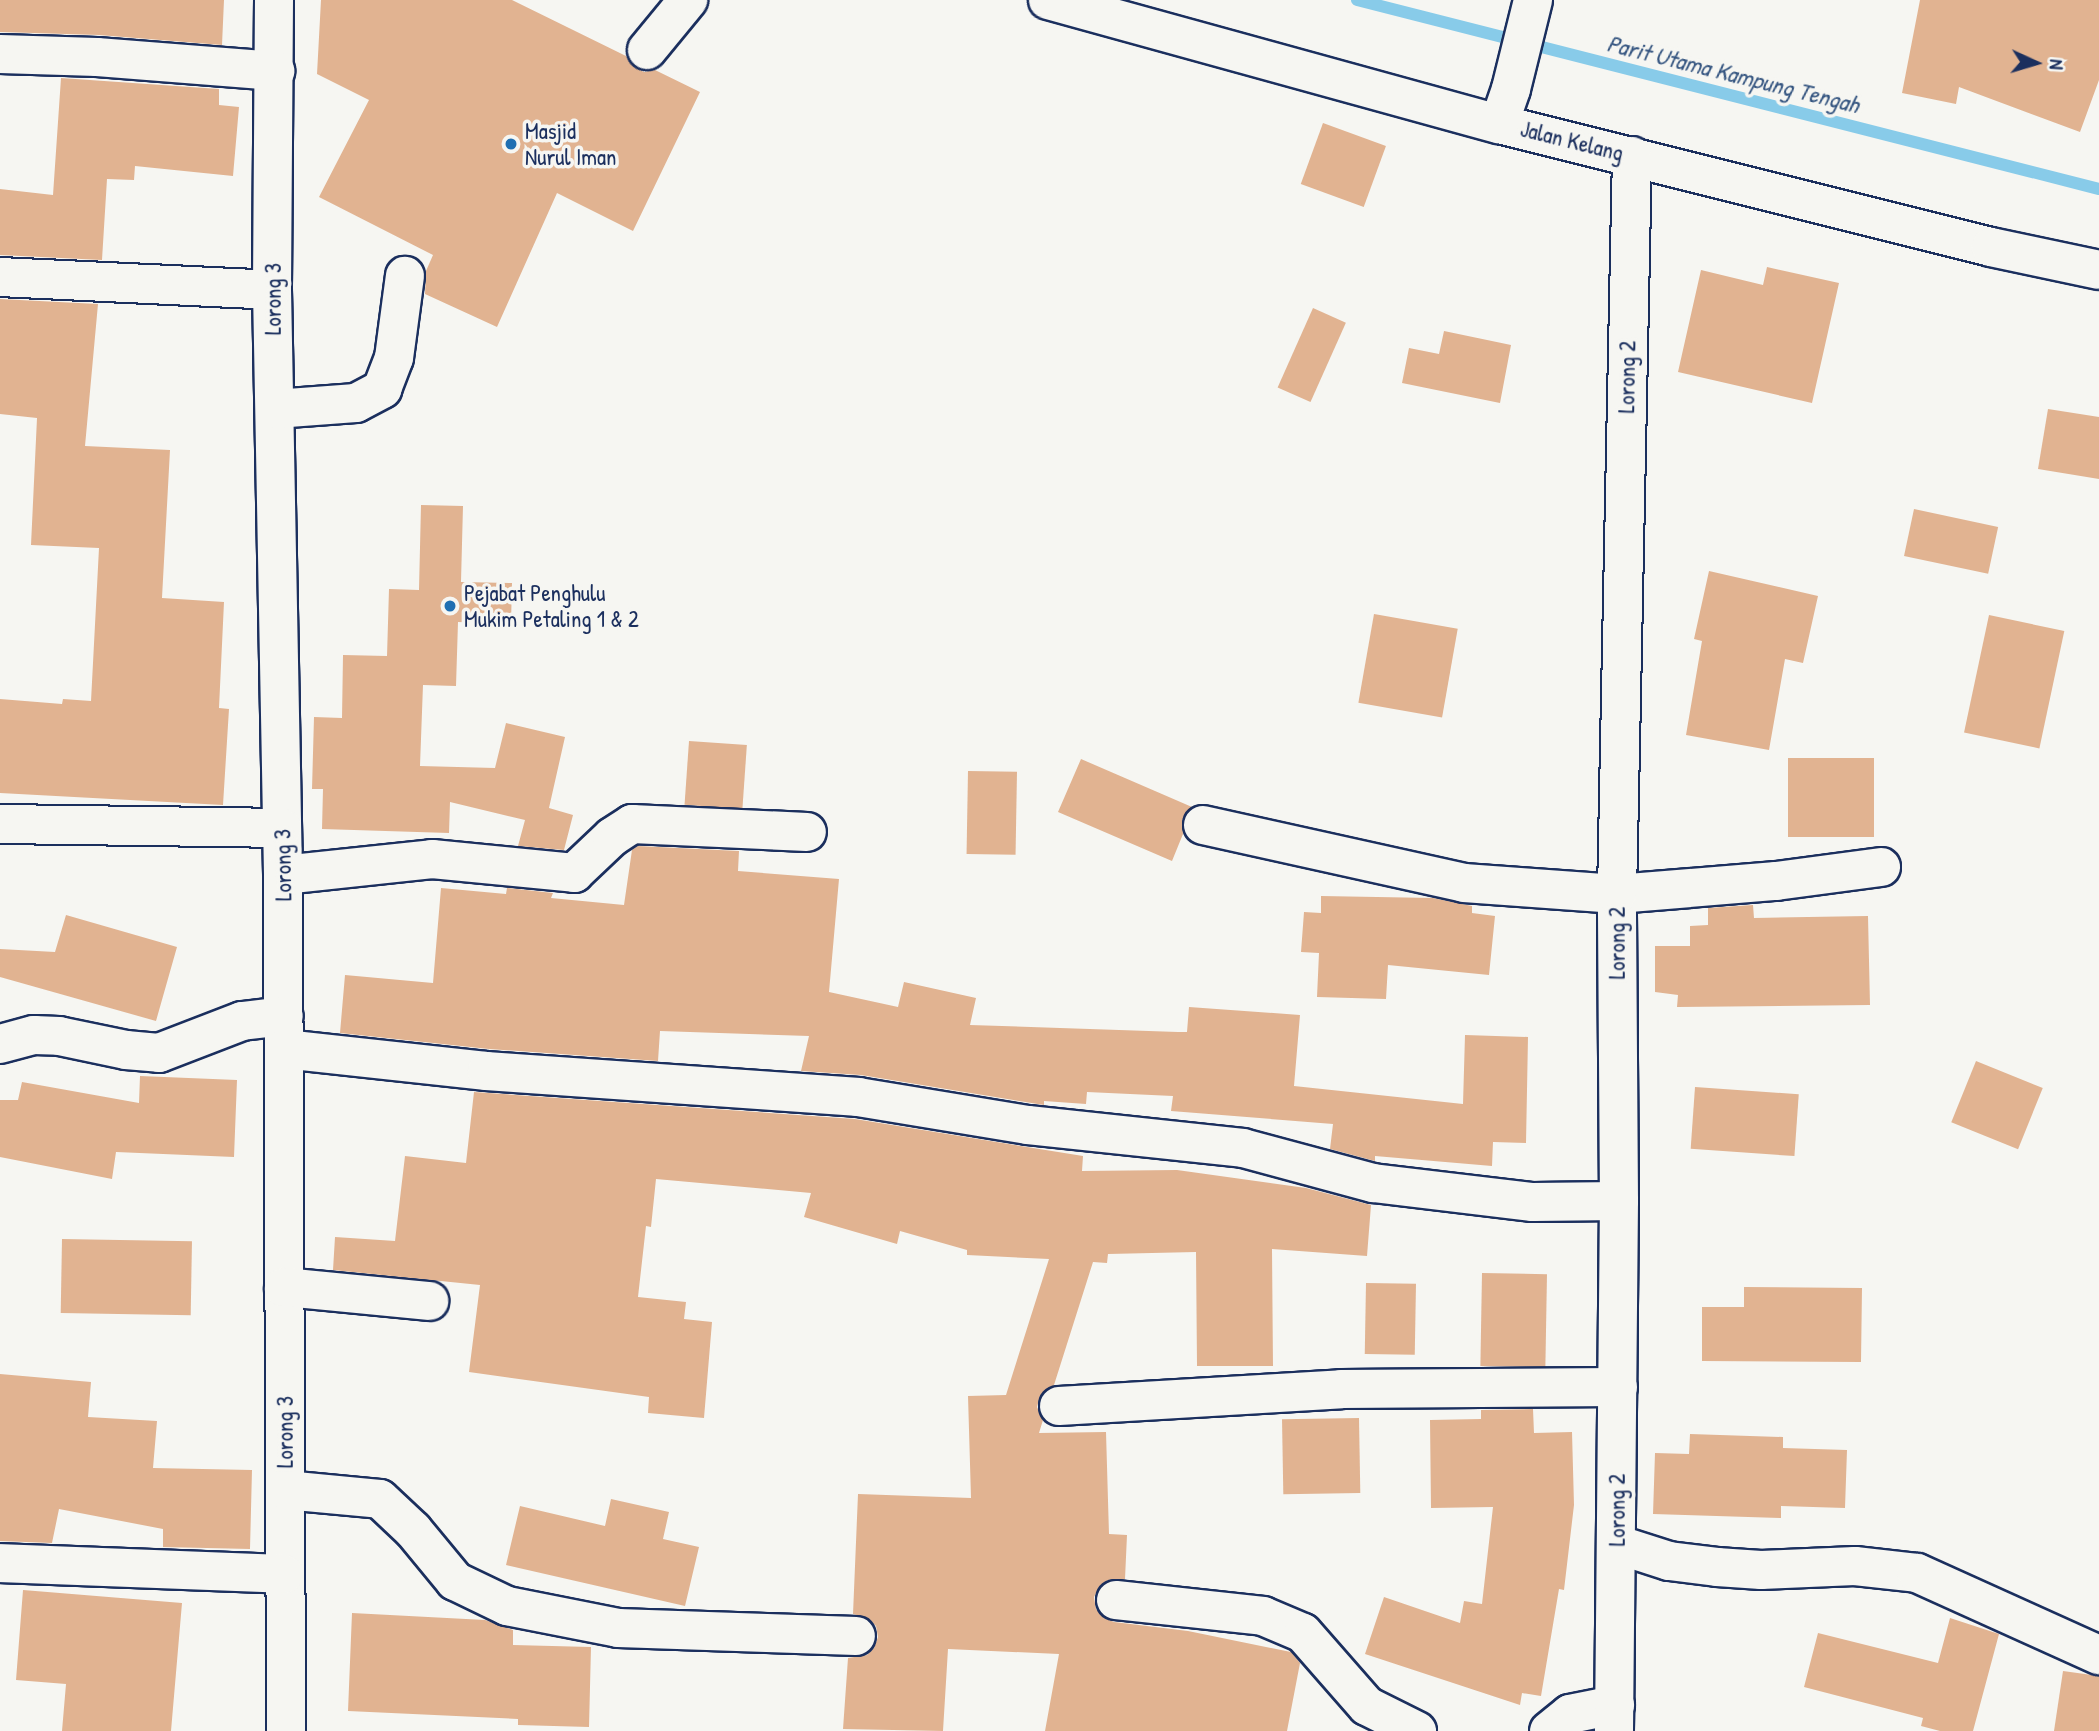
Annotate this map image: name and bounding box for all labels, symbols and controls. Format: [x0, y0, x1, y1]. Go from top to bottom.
north arrow [2001, 28, 2071, 98]
water label: Parit Utama Kampung Tengah [1604, 29, 1862, 119]
text: N [2044, 59, 2070, 70]
street label: Jalan Kelang [1518, 115, 1626, 167]
place label: Masjid Nurul Iman [525, 117, 616, 171]
marker: Masjid Nurul Iman [503, 136, 519, 152]
street label: Lorong 3 [259, 263, 287, 335]
street label: Lorong 2 [1613, 340, 1641, 414]
place label: Pejabat Penghulu Mukim Petaling 1 & 2 [464, 579, 639, 633]
marker: Pejabat Penghulu Mukim Petaling 1 & 2 [442, 598, 458, 614]
street label: Lorong 3 [269, 829, 297, 901]
street label: Lorong 2 [1603, 907, 1631, 979]
street label: Lorong 3 [271, 1396, 299, 1468]
street label: Lorong 2 [1603, 1474, 1631, 1546]

